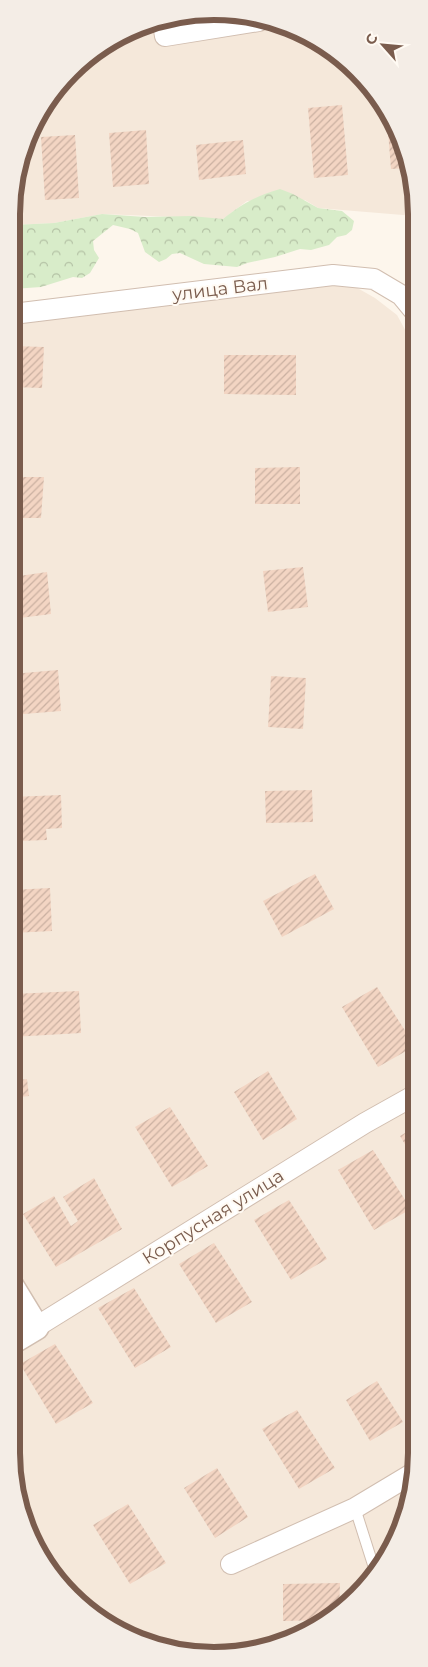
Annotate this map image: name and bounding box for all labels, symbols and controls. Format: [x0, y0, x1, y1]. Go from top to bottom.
north arrow [358, 20, 408, 70]
text: С [361, 30, 382, 48]
street label: улица Вал [170, 272, 269, 306]
street label: Корпусная улица [138, 1165, 288, 1269]

